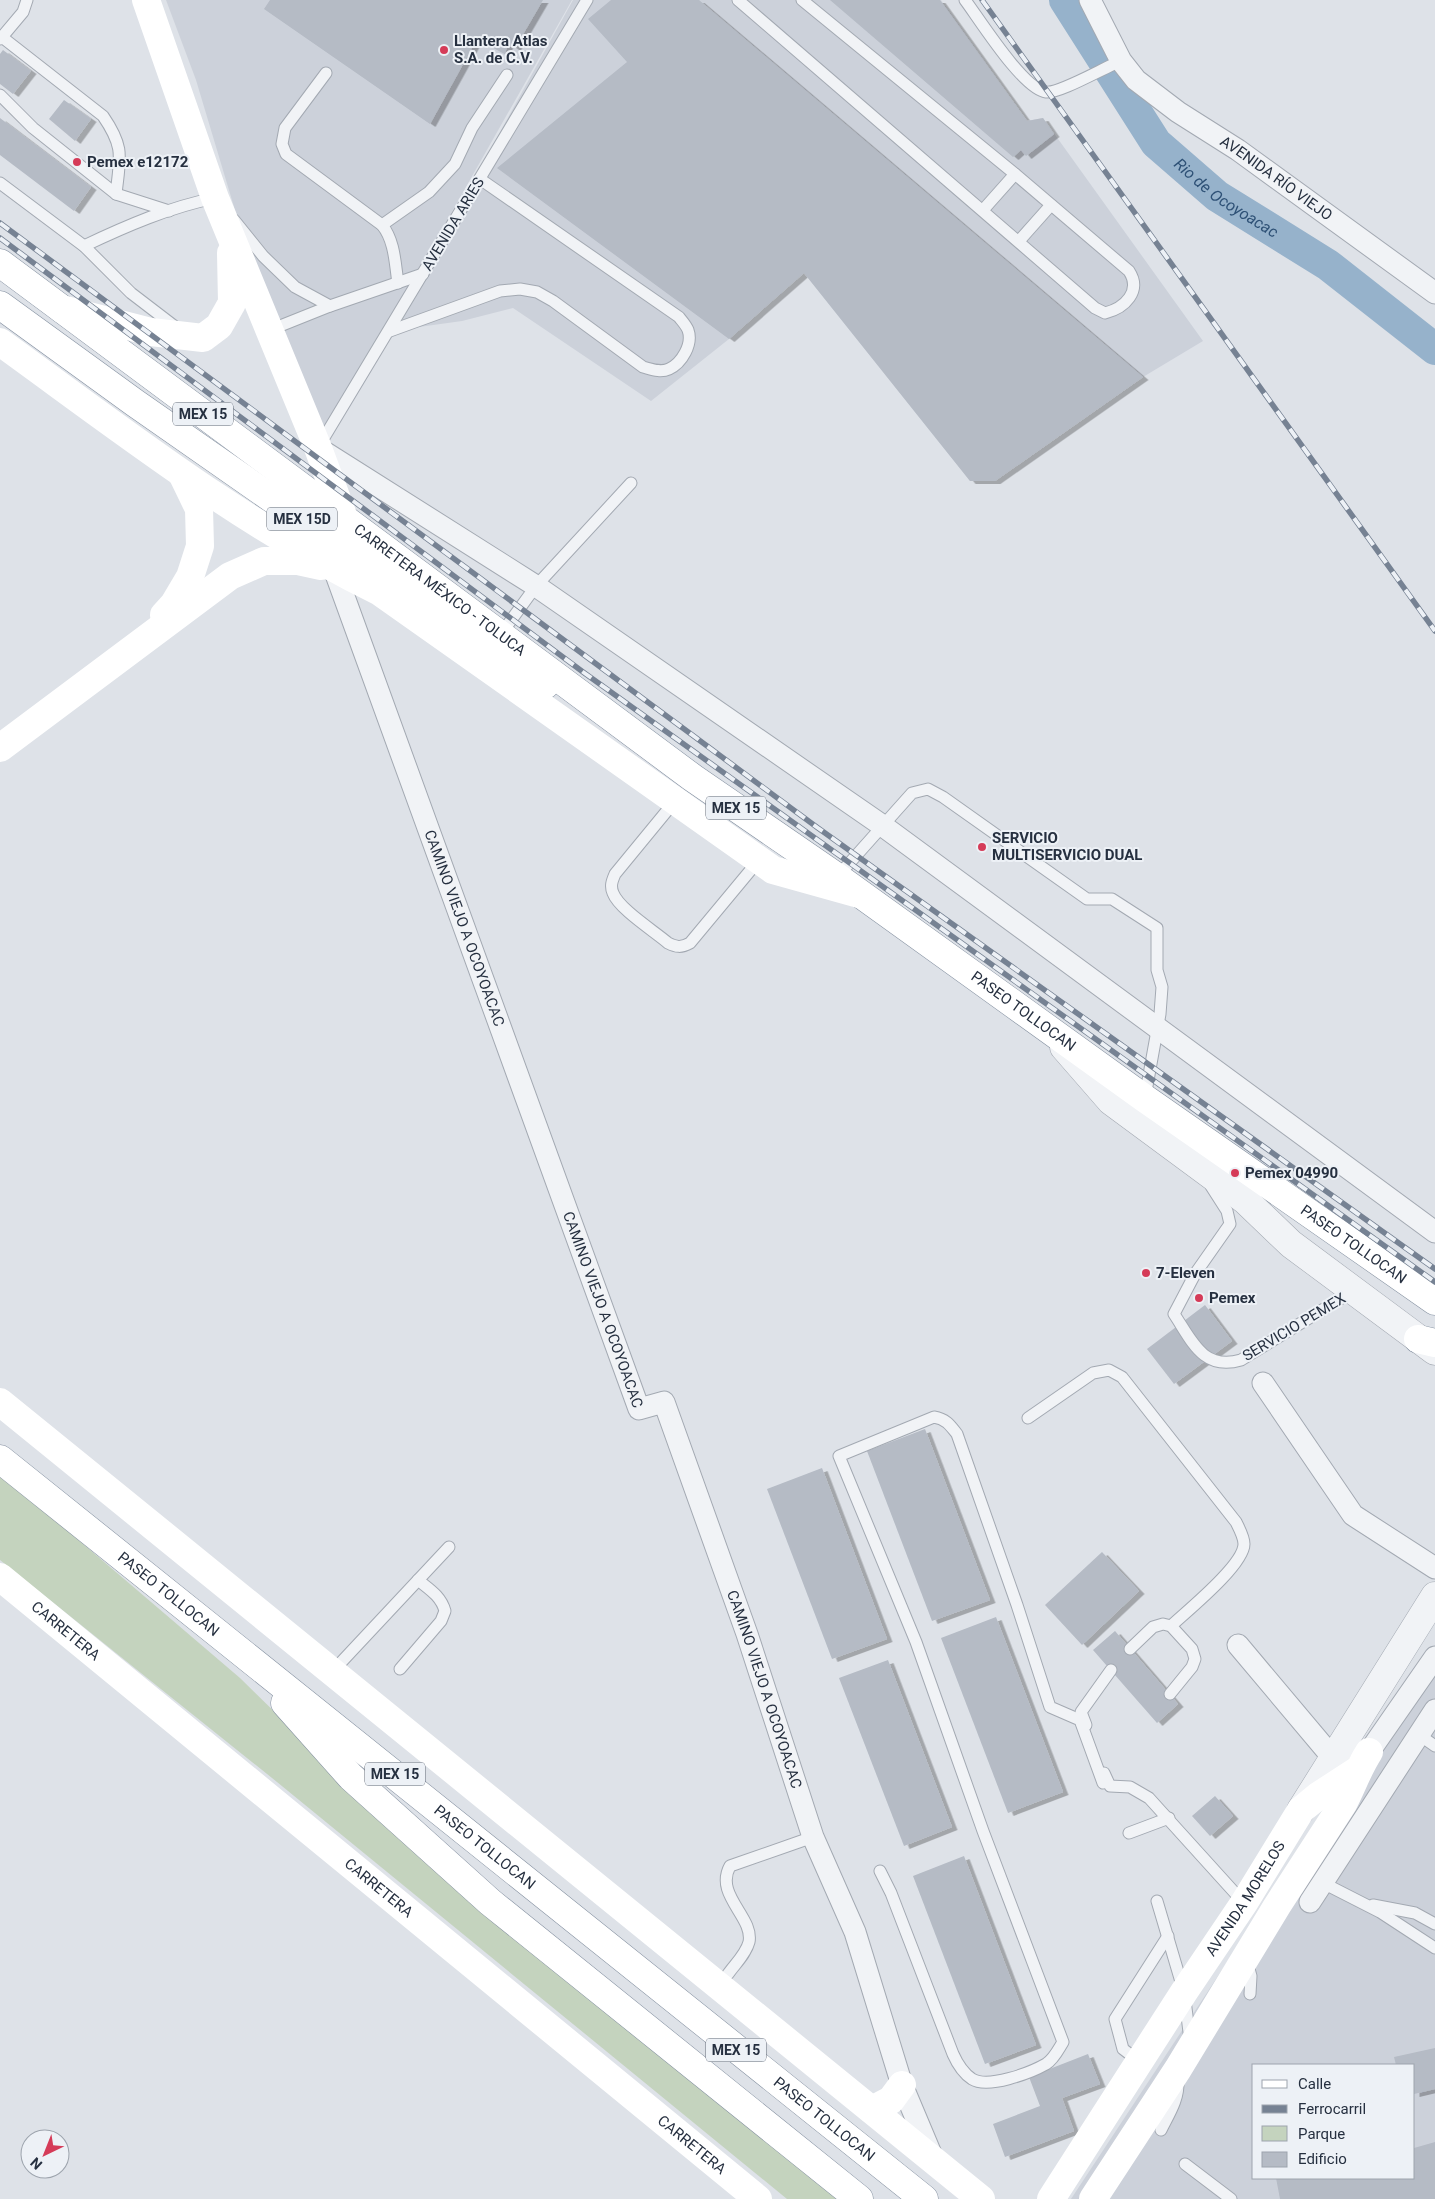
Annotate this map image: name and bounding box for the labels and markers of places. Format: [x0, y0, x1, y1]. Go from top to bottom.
place label: Llantera Atlas S.A. de C.V. [454, 32, 548, 67]
marker: Llantera Atlas S.A. de C.V. [438, 44, 450, 56]
place label: Pemex e12172 [87, 153, 189, 171]
marker: Pemex e12172 [71, 156, 83, 168]
place label: SERVICIO MULTISERVICIO DUAL [992, 829, 1142, 864]
marker: SERVICIO MULTISERVICIO DUAL [976, 841, 988, 853]
place label: Pemex 04990 [1245, 1164, 1338, 1182]
marker: Pemex 04990 [1229, 1167, 1241, 1179]
place label: 7-Eleven [1156, 1264, 1215, 1282]
marker: 7-Eleven [1140, 1267, 1152, 1279]
place label: Pemex [1209, 1289, 1256, 1307]
marker: Pemex [1193, 1292, 1205, 1304]

